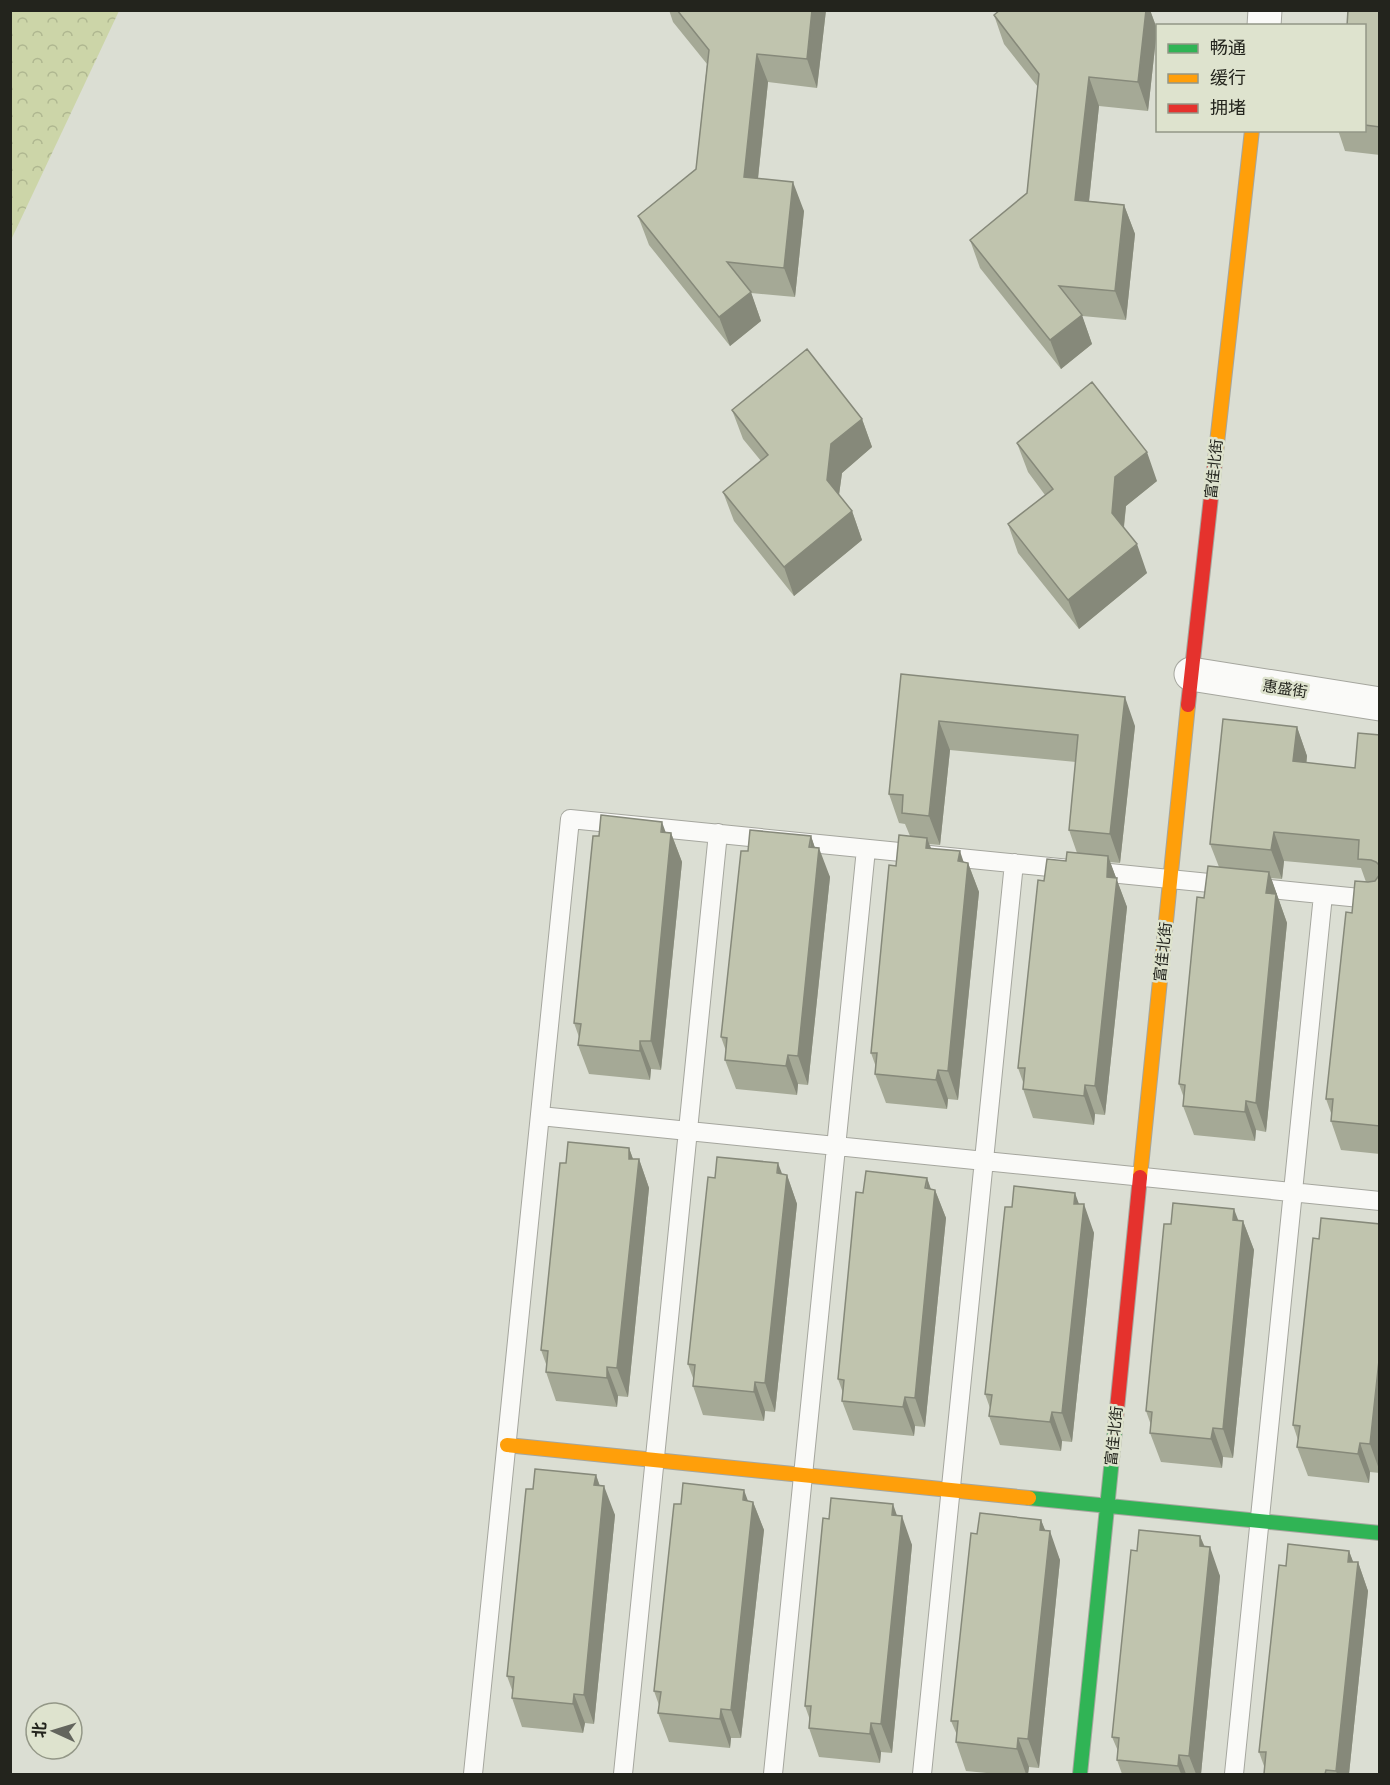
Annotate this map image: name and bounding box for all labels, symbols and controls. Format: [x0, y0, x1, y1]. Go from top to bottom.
legend [1156, 24, 1366, 132]
text: 畅通 [1210, 35, 1246, 59]
text: 缓行 [1210, 65, 1246, 89]
text: 拥堵 [1210, 95, 1246, 119]
street label: 富佳北街 [1200, 438, 1226, 500]
street label: 惠盛街 [1261, 675, 1309, 701]
street label: 富佳北街 [1149, 921, 1175, 983]
street label: 富佳北街 [1100, 1405, 1126, 1467]
north arrow [24, 1701, 84, 1761]
text: 北 [28, 1721, 50, 1739]

